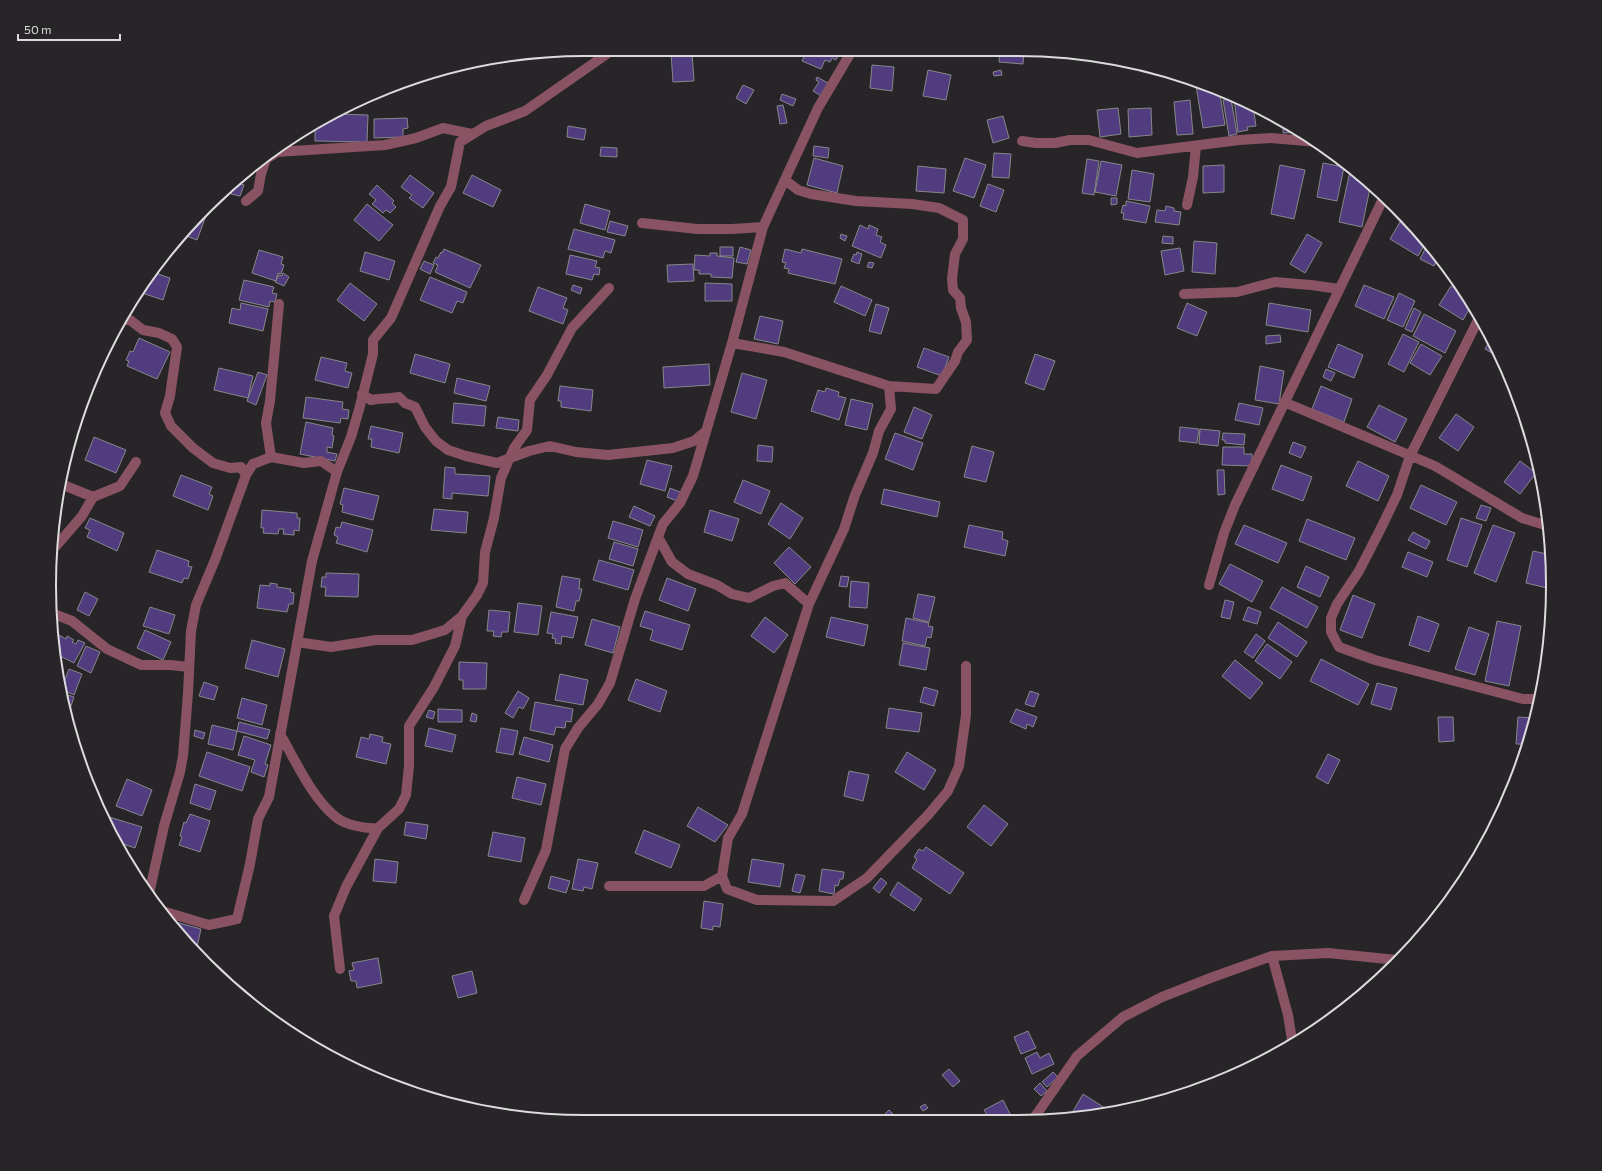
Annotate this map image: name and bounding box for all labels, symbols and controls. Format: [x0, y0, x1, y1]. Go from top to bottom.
scale bar [18, 16, 120, 42]
text: 50 m [24, 22, 52, 36]

